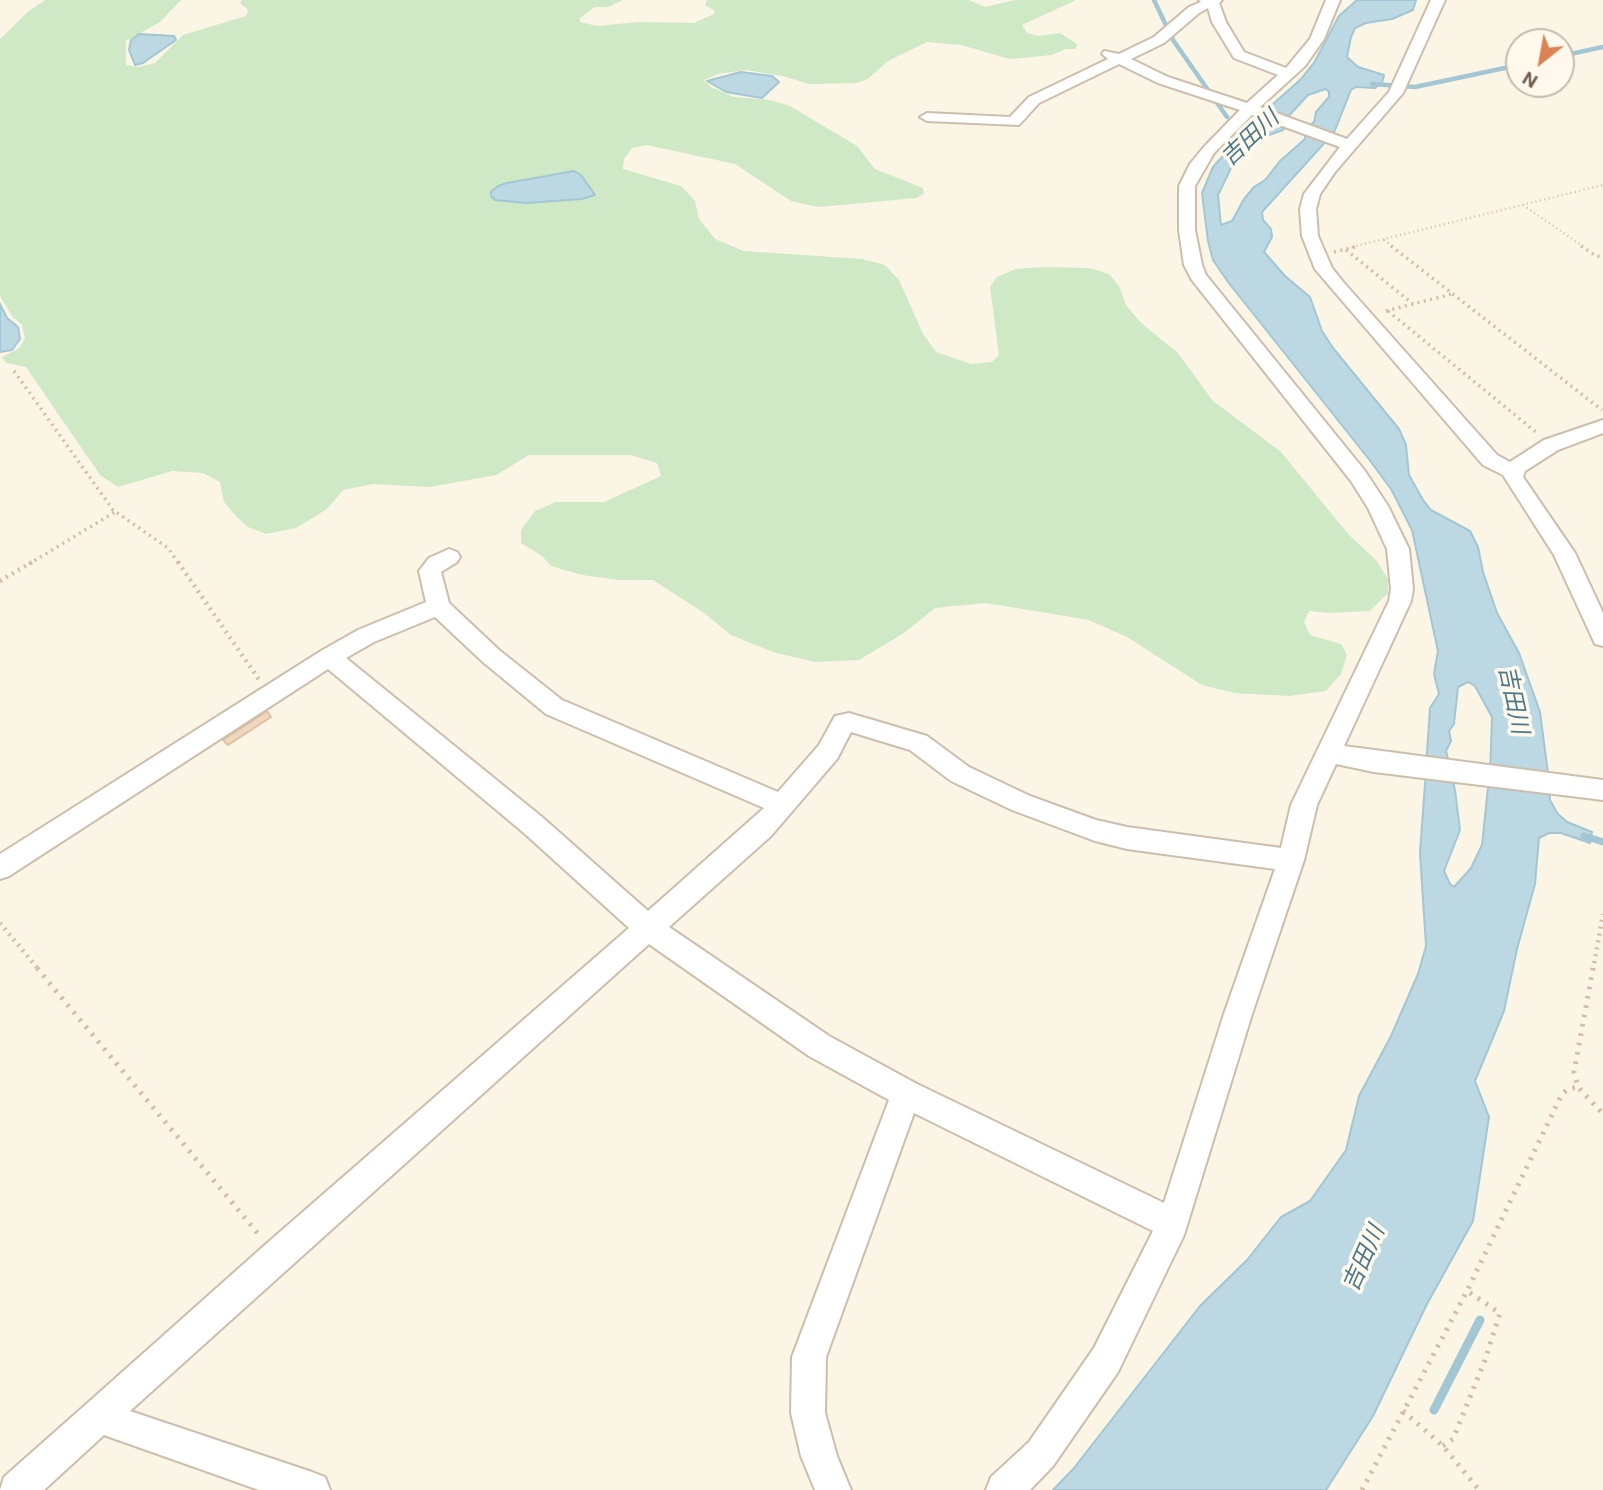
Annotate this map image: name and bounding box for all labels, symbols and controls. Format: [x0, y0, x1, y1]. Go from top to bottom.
north arrow [1505, 28, 1575, 98]
text: N [1518, 66, 1542, 93]
water label: 吉田川 [1216, 105, 1286, 173]
water label: 吉田川 [1491, 663, 1533, 737]
water label: 吉田川 [1338, 1222, 1392, 1296]

